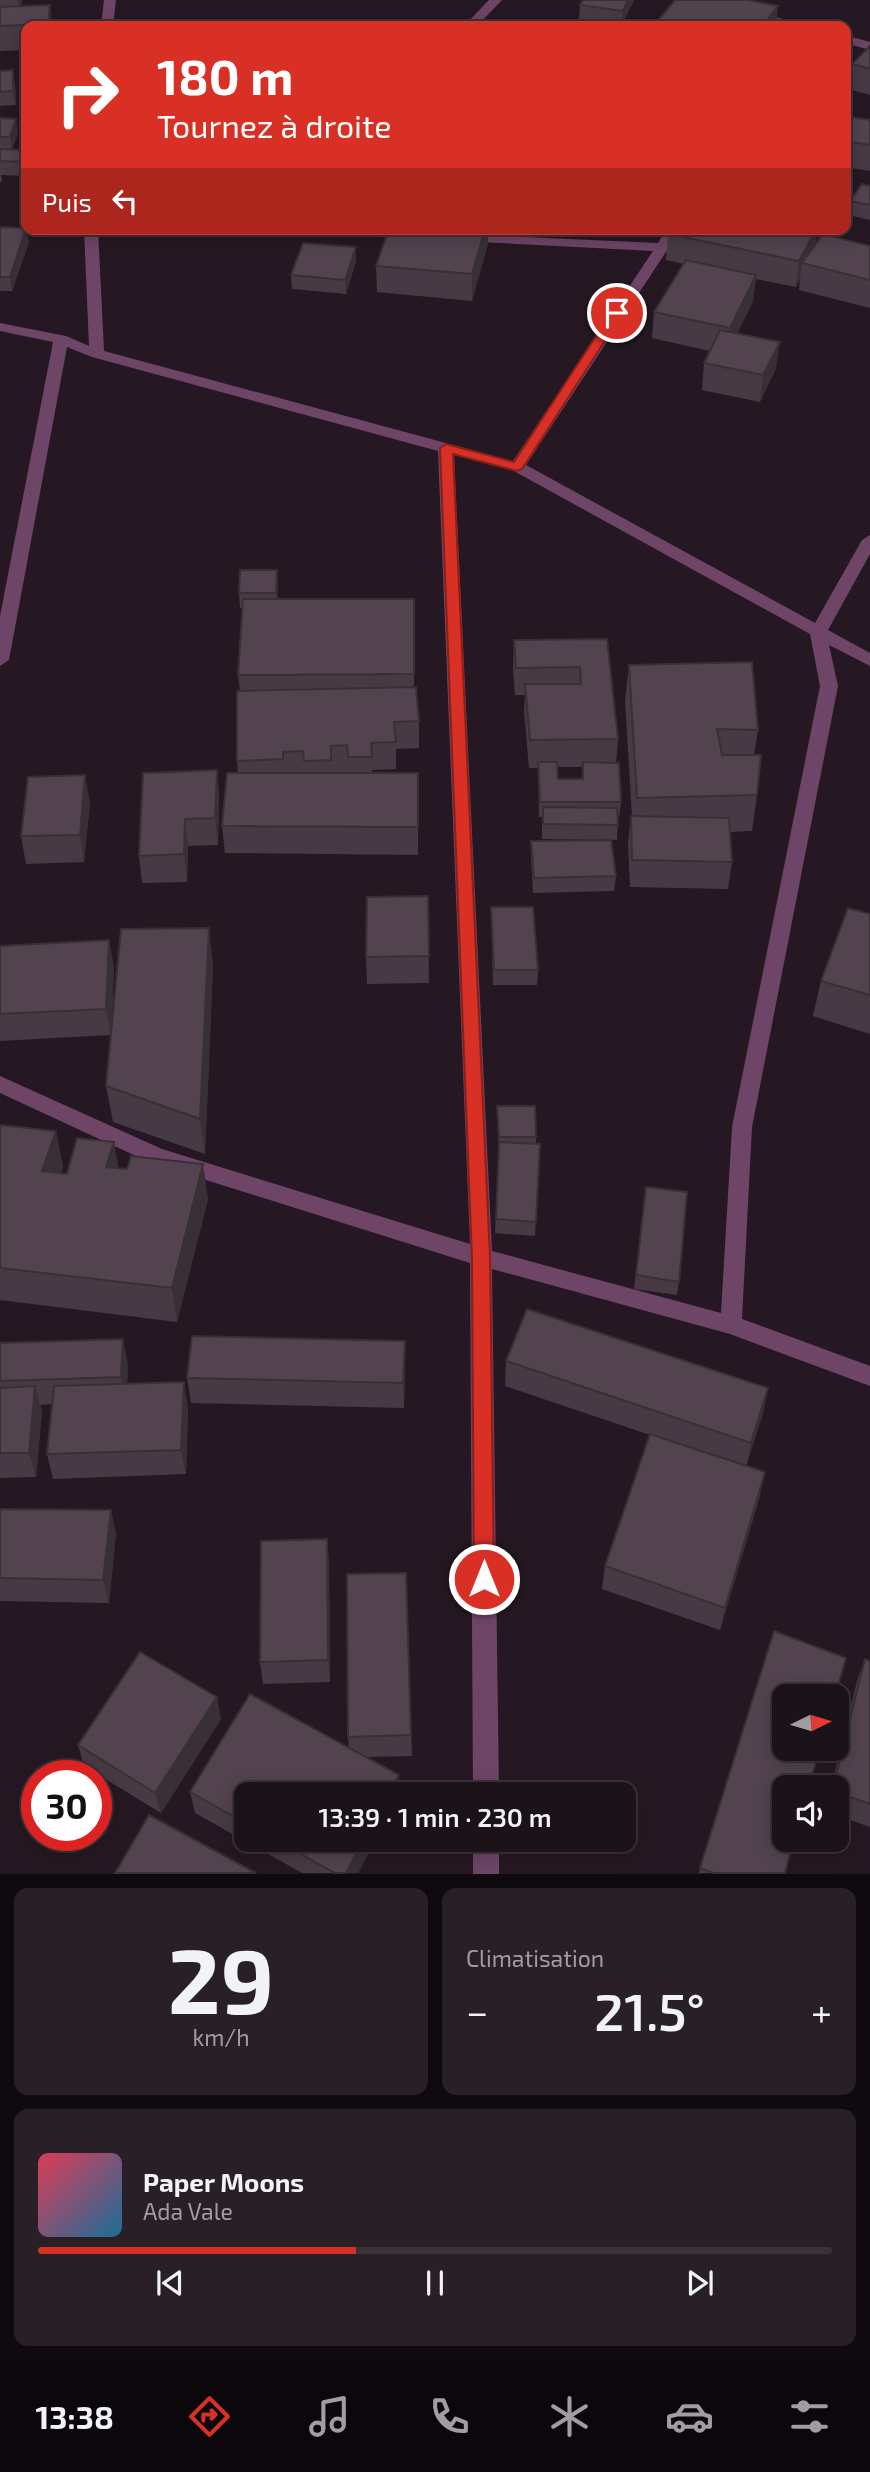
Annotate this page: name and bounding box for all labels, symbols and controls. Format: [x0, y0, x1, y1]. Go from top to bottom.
text: 180 m [157, 46, 293, 105]
icon: right [42, 49, 133, 140]
text: Tournez à droite [157, 106, 391, 144]
icon: left [106, 182, 144, 220]
text: Puis [42, 186, 92, 217]
pin [587, 283, 647, 343]
icon: arrive [598, 294, 636, 332]
position arrow [447, 1542, 521, 1616]
north arrow [772, 1684, 849, 1760]
map controls [772, 1684, 849, 1852]
speed limit sign: 30 [21, 1760, 112, 1851]
button: sound [772, 1775, 849, 1852]
text: 13:39 · 1 min · 230 m [319, 1801, 552, 1832]
text: 29 [168, 1923, 274, 2032]
text: Climatisation [466, 1944, 604, 1972]
text: 21.5° [594, 1979, 705, 2041]
text: − [466, 1988, 488, 2034]
text: + [811, 1988, 832, 2034]
text: km/h [192, 2023, 250, 2051]
text: Paper Moons [143, 2166, 304, 2197]
text: Ada Vale [143, 2197, 233, 2225]
icon: previous [151, 2264, 189, 2302]
icon: pause [416, 2264, 454, 2302]
icon: next [681, 2264, 719, 2302]
icon: directions [185, 2392, 234, 2441]
icon: music [305, 2392, 354, 2441]
icon: phone [425, 2392, 474, 2441]
icon: climate [545, 2392, 594, 2441]
icon: car [665, 2392, 714, 2441]
icon: filters [785, 2392, 834, 2441]
text: 13:38 [36, 2397, 114, 2435]

